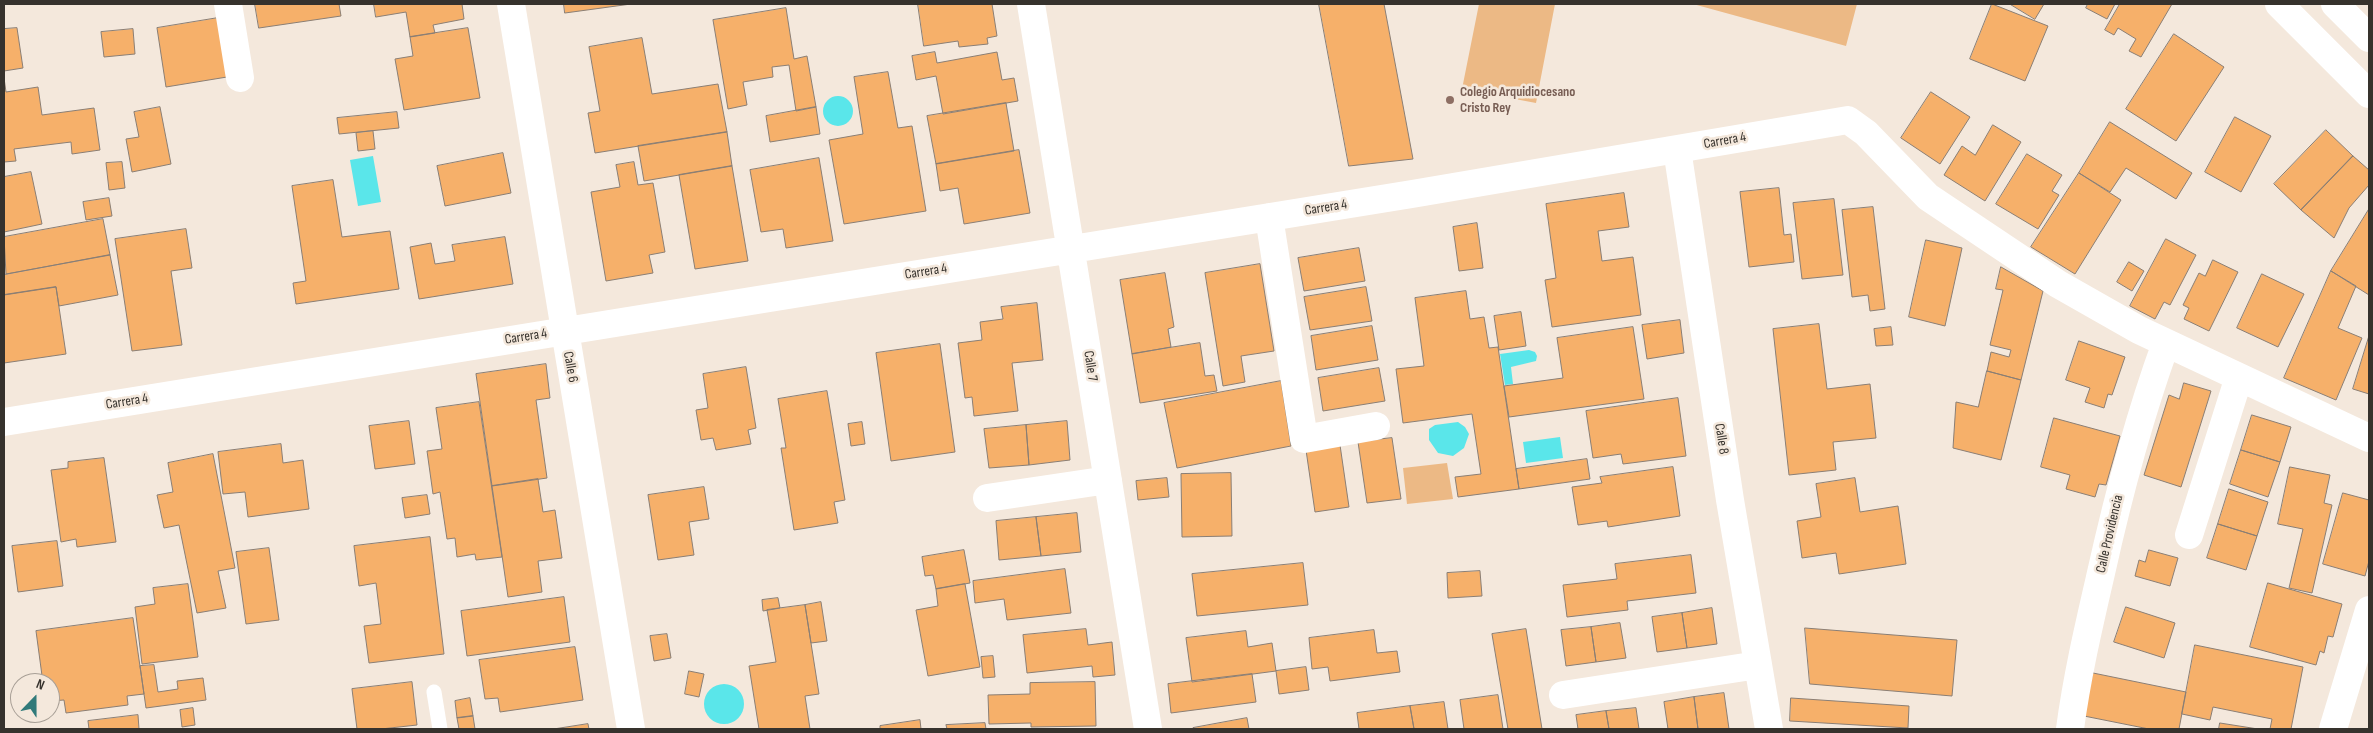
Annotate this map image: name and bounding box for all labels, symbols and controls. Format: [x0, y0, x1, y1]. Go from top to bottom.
place label: Colegio Arquidiocesano Cristo Rey [1460, 84, 1575, 116]
marker: Colegio Arquidiocesano Cristo Rey [1444, 94, 1456, 106]
street label: Carrera 4 [1703, 129, 1747, 153]
street label: Carrera 4 [1304, 196, 1348, 220]
street label: Carrera 4 [904, 260, 948, 284]
street label: Carrera 4 [504, 325, 548, 349]
street label: Calle 6 [559, 350, 581, 384]
street label: Calle 7 [1079, 350, 1101, 382]
street label: Carrera 4 [105, 390, 149, 414]
street label: Calle 8 [1710, 422, 1732, 456]
street label: Calle Providencia [2093, 493, 2127, 575]
north arrow [10, 673, 60, 723]
text: N [34, 675, 47, 694]

